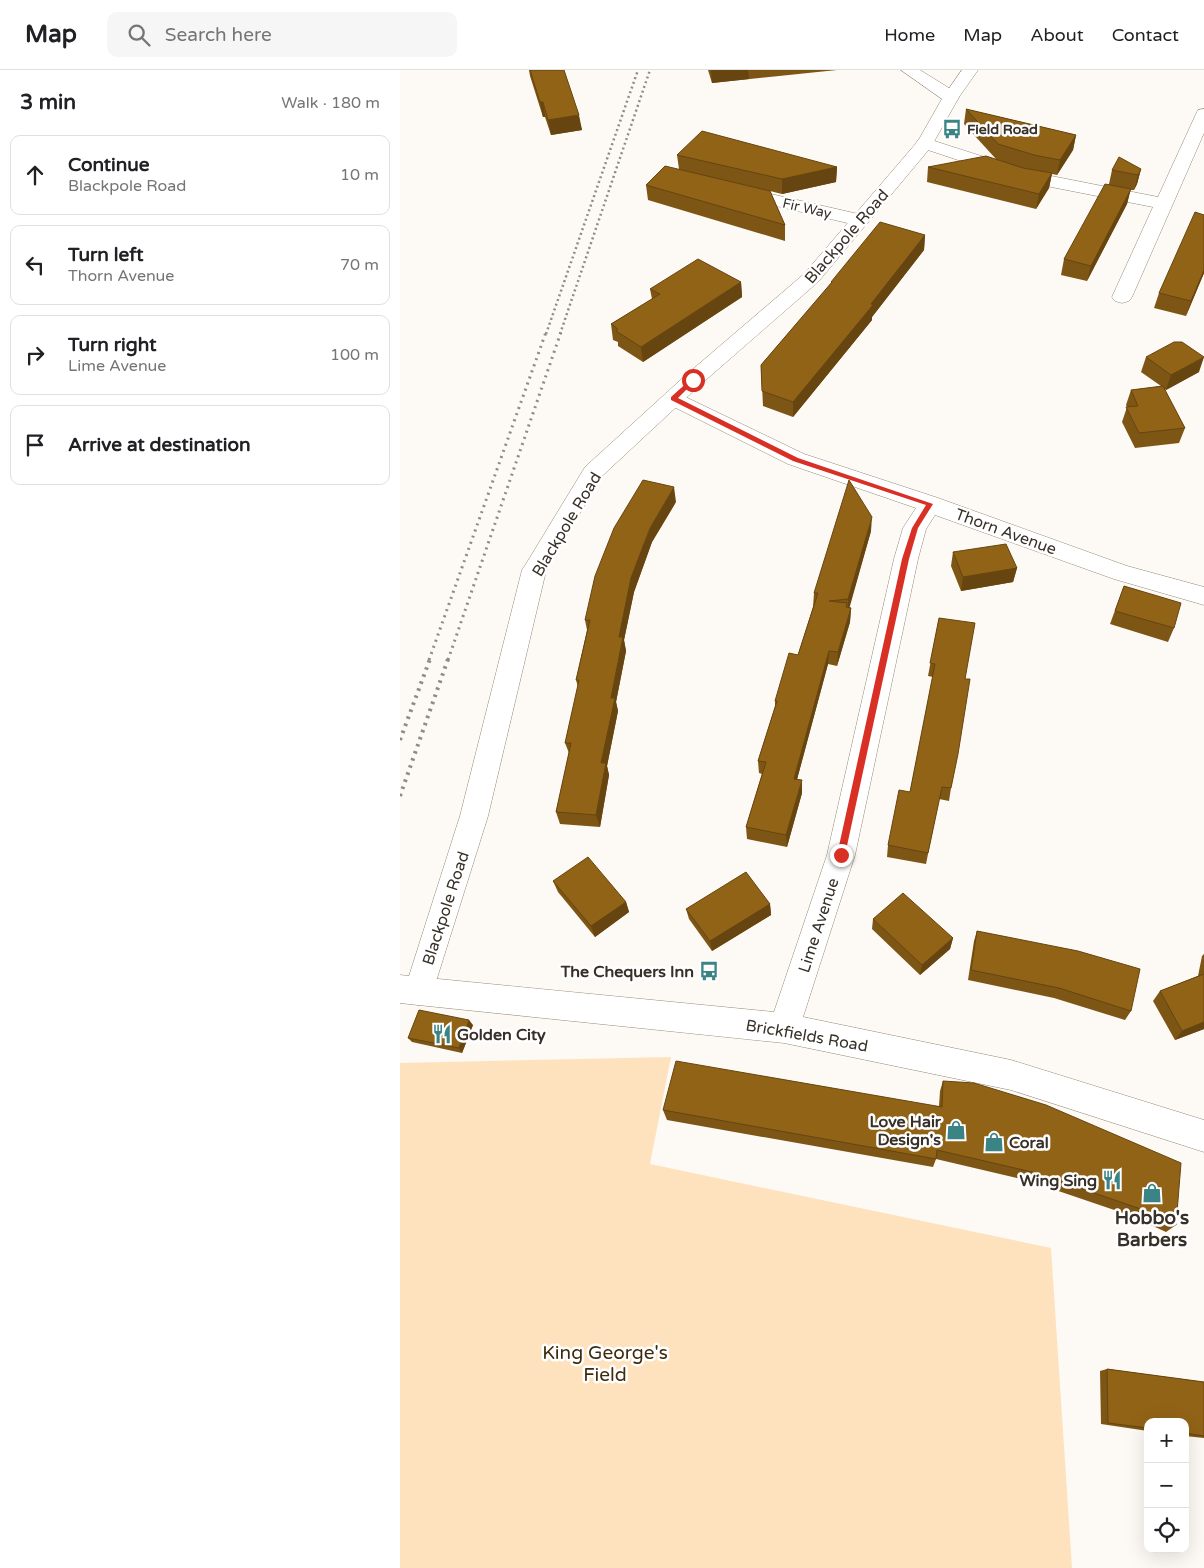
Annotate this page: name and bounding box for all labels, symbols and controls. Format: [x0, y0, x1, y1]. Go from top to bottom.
search box [107, 12, 457, 57]
text: Map [25, 20, 77, 49]
icon: search [125, 21, 153, 49]
text: Search here [165, 24, 272, 46]
text: Home [884, 24, 935, 46]
text: Map [963, 24, 1002, 46]
text: About [1030, 24, 1084, 46]
text: Contact [1112, 24, 1179, 46]
text: 3 min [20, 90, 76, 115]
text: Walk · 180 m [281, 93, 380, 113]
bus stop icon: Field Road [941, 118, 963, 140]
place label: Field Road [967, 121, 1038, 138]
text: Continue [68, 154, 150, 176]
icon: ahead [21, 161, 49, 189]
text: 10 m [340, 165, 379, 185]
text: Blackpole Road [68, 176, 186, 196]
street label: Blackpole Road [800, 185, 893, 288]
street label: Fir Way [781, 195, 833, 222]
text: Turn left [68, 244, 144, 266]
icon: left [21, 251, 49, 279]
text: 70 m [340, 255, 379, 275]
text: Thorn Avenue [68, 266, 174, 286]
text: Turn right [68, 334, 156, 356]
icon: right [21, 341, 49, 369]
text: 100 m [330, 345, 379, 365]
text: Lime Avenue [68, 356, 166, 376]
route start [682, 369, 705, 392]
icon: arrive [21, 431, 49, 459]
text: Arrive at destination [68, 434, 251, 456]
street label: Blackpole Road [528, 469, 606, 580]
street label: Thorn Avenue [952, 504, 1059, 560]
route end [830, 844, 853, 867]
street label: Blackpole Road [418, 849, 474, 968]
street label: Lime Avenue [794, 875, 844, 975]
bus stop icon: The Chequers Inn [698, 960, 720, 982]
place label: The Chequers Inn [560, 962, 694, 982]
street label: Brickfields Road [744, 1015, 869, 1057]
restaurant icon: Golden City [431, 1023, 453, 1045]
place label: Golden City [457, 1025, 546, 1045]
place label: Love Hair Design's [869, 1112, 942, 1150]
shop icon: Love Hair Design's [945, 1119, 967, 1141]
shop icon: Coral [983, 1131, 1005, 1153]
place label: Coral [1009, 1133, 1049, 1153]
restaurant icon: Wing Sing [1101, 1169, 1123, 1191]
place label: Wing Sing [1019, 1171, 1097, 1191]
shop icon: Hobbo's Barbers [1141, 1182, 1163, 1204]
place label: Hobbo's Barbers [1115, 1207, 1189, 1251]
park label: King George's Field [542, 1342, 668, 1386]
map controls [1144, 1418, 1189, 1553]
button: + [1144, 1418, 1189, 1463]
button: − [1144, 1463, 1189, 1508]
button: locate [1144, 1508, 1189, 1553]

